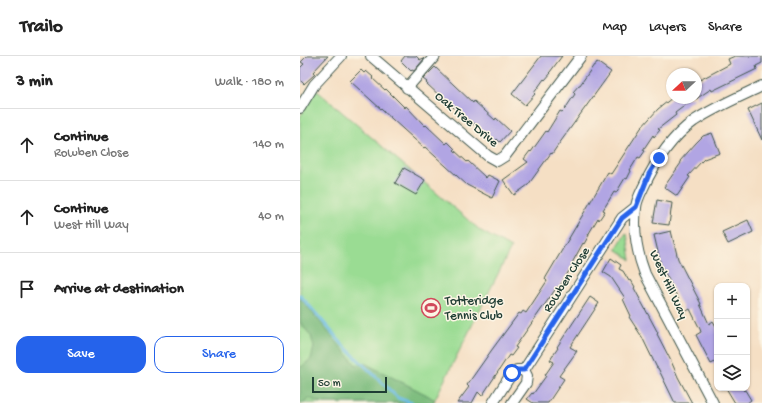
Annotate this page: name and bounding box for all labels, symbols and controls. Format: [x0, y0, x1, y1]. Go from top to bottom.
text: Trailo [20, 16, 63, 39]
text: Map [603, 19, 627, 36]
text: Layers [649, 19, 686, 36]
text: Share [708, 19, 742, 36]
north arrow [666, 68, 702, 104]
text: 3 min [16, 72, 53, 92]
text: Walk · 180 m [215, 75, 284, 90]
street label: Oak Tree Drive [431, 89, 501, 151]
text: Continue [54, 128, 108, 146]
icon: ahead [16, 134, 38, 156]
text: 140 m [253, 137, 284, 152]
text: Rowben Close [54, 146, 129, 161]
route end [650, 149, 668, 167]
text: Continue [54, 200, 108, 218]
icon: ahead [16, 206, 38, 228]
text: 40 m [258, 209, 284, 224]
text: West Hill Way [54, 218, 129, 233]
street label: Rowben Close [540, 244, 594, 315]
street label: West Hill Way [645, 248, 691, 323]
icon: arrive [16, 278, 38, 300]
text: Arrive at destination [54, 280, 184, 298]
map controls [714, 283, 750, 391]
button: + [714, 283, 750, 319]
place label: Totteridge Tennis Club [444, 294, 504, 324]
sports icon: Totteridge Tennis Club [420, 297, 442, 319]
button: − [714, 319, 750, 355]
button: Save [16, 336, 146, 373]
button: Share [154, 336, 284, 373]
button: layers [714, 355, 750, 391]
route start [503, 364, 521, 382]
scale bar [312, 375, 387, 394]
text: 50 m [318, 378, 340, 390]

